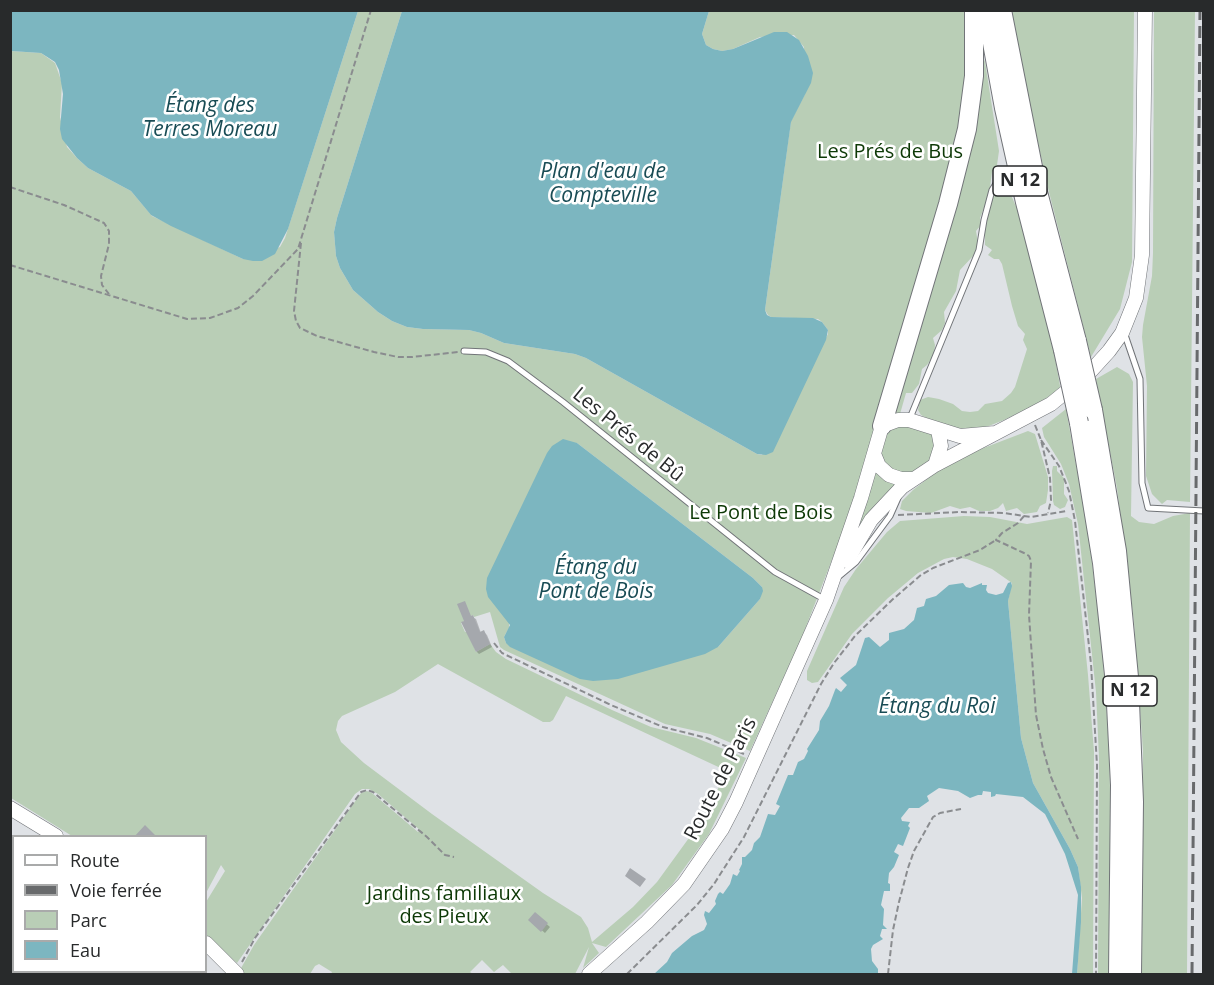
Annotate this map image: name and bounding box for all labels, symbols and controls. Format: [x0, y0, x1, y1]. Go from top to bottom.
water label: Étang des Terres Moreau [143, 93, 277, 143]
park label: Les Prés de Bus [817, 140, 963, 164]
water label: Plan d'eau de Compteville [540, 159, 666, 209]
road number: N 12 [993, 166, 1047, 196]
street label: Les Prés de Bû [567, 383, 689, 487]
park label: Le Pont de Bois [689, 501, 833, 525]
water label: Étang du Pont de Bois [538, 555, 654, 605]
road number: N 12 [1103, 676, 1157, 706]
water label: Étang du Roi [879, 694, 995, 720]
street label: Route de Paris [680, 714, 762, 844]
legend [12, 835, 207, 973]
text: Route [70, 848, 120, 872]
text: Voie ferrée [70, 878, 162, 902]
park label: Jardins familiaux des Pieux [367, 882, 521, 929]
text: Parc [70, 908, 107, 932]
text: Eau [70, 938, 101, 962]

